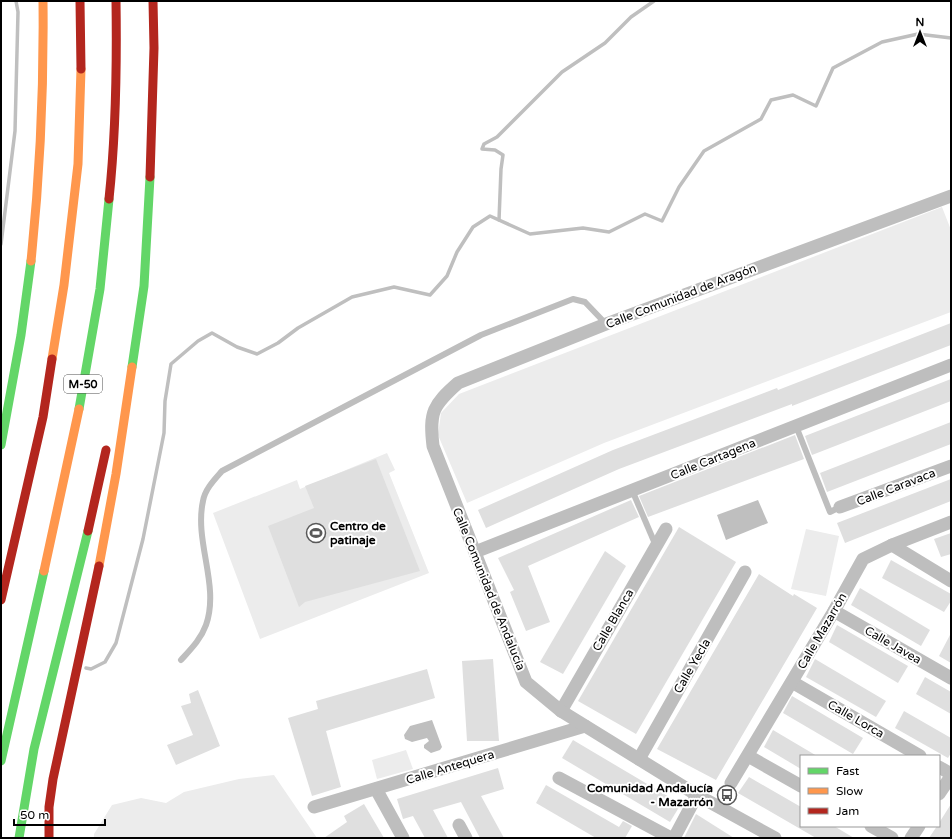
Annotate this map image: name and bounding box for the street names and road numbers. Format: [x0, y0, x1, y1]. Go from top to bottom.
street label: Calle Comunidad de Aragón [604, 261, 758, 331]
road number: M-50 [64, 375, 102, 393]
street label: Calle Cartagena [668, 436, 758, 482]
street label: Calle Caravaca [855, 466, 937, 508]
street label: Calle Comunidad de Andalucía [450, 506, 528, 672]
street label: Calle Blanca [590, 586, 636, 654]
street label: Calle Mazarrón [795, 590, 849, 672]
street label: Calle Javea [862, 623, 924, 667]
street label: Calle Yecla [671, 636, 713, 696]
street label: Calle Lorca [825, 697, 887, 741]
street label: Calle Antequera [404, 747, 496, 787]

